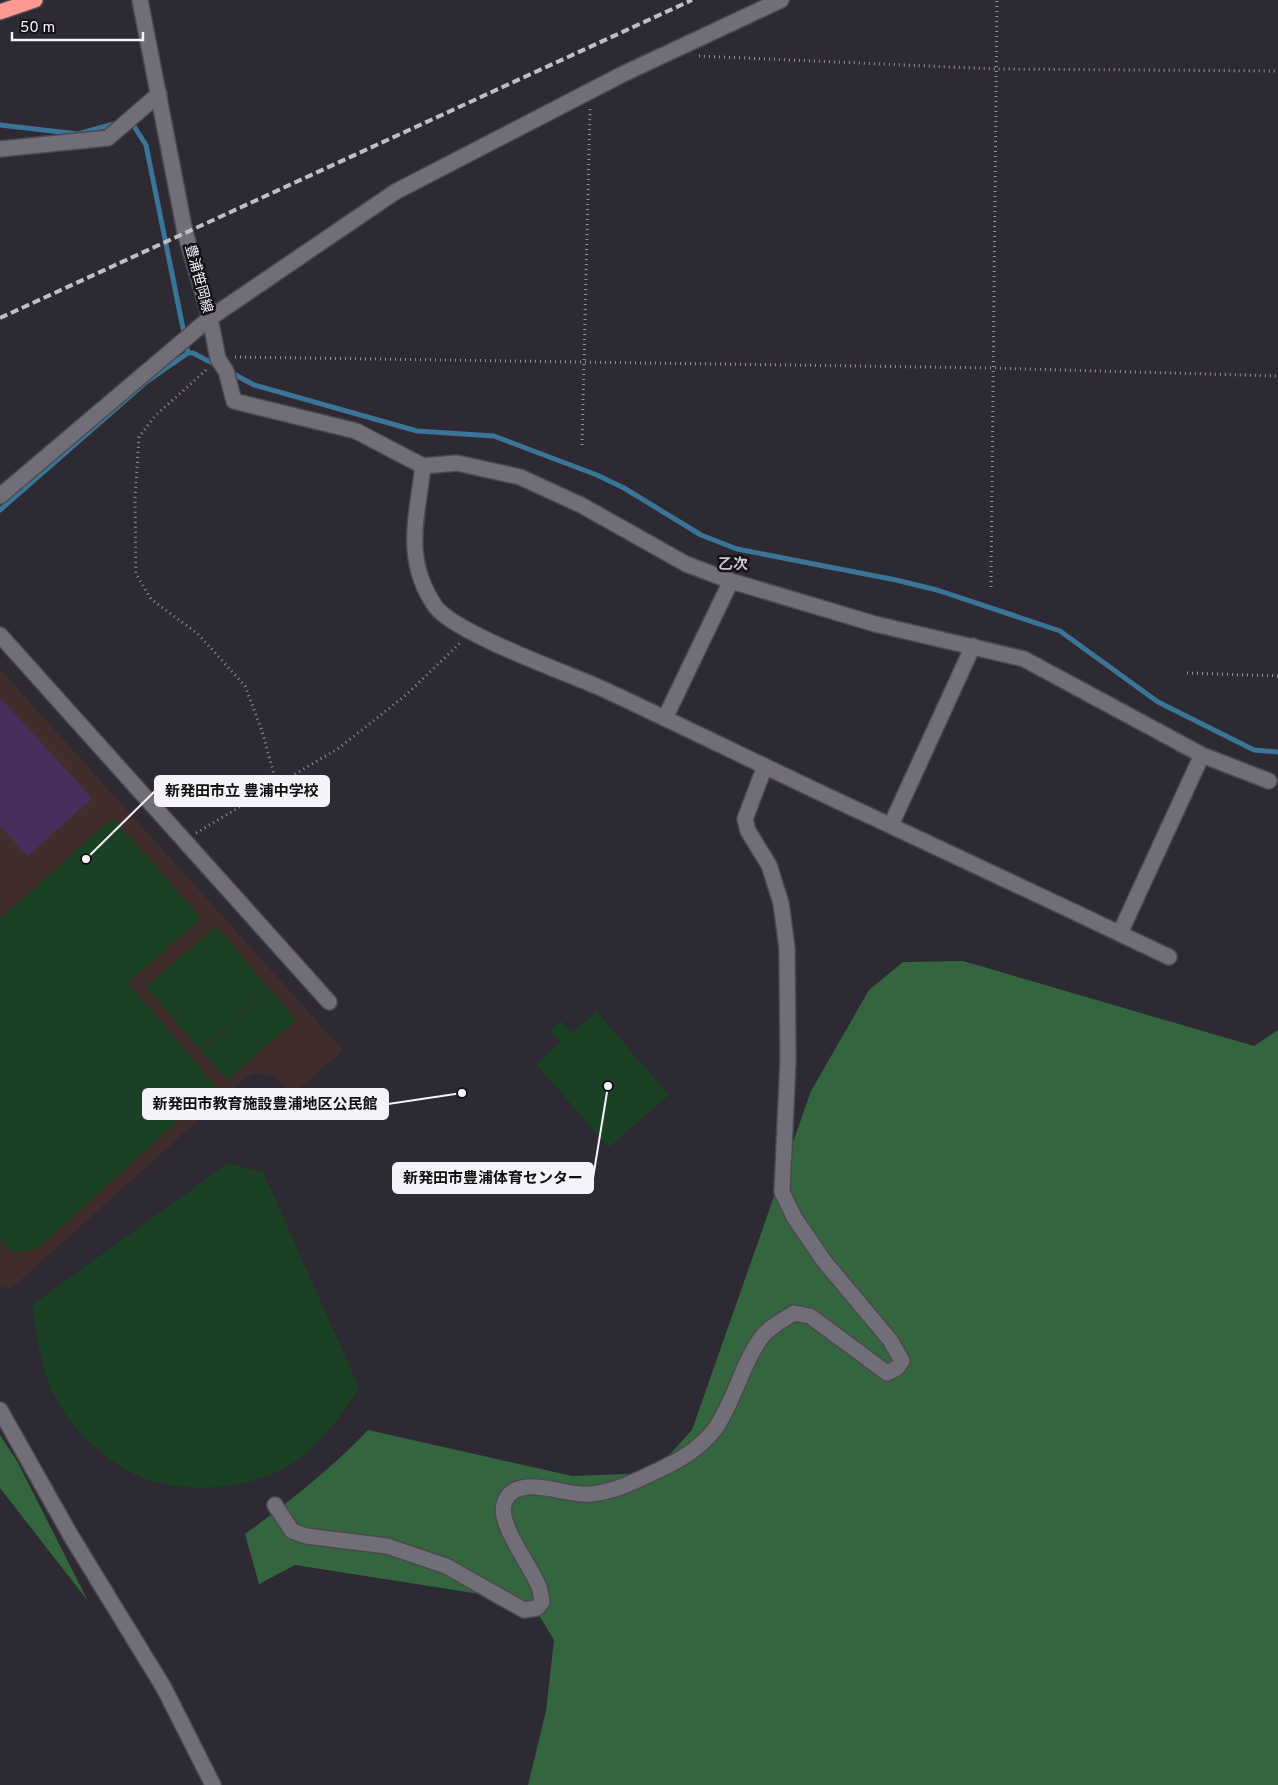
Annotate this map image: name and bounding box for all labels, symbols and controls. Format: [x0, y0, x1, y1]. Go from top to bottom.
scale bar [12, 10, 144, 42]
text: 50 m [20, 19, 55, 38]
street label: 豊浦笹岡線 [181, 243, 215, 315]
district label: 乙次 [718, 556, 748, 575]
callout: 新発田市立 豊浦中学校 [155, 776, 329, 806]
text: 新発田市立 豊浦中学校 [165, 782, 319, 802]
callout: 新発田市教育施設豊浦地区公民館 [143, 1089, 388, 1119]
text: 新発田市教育施設豊浦地区公民館 [152, 1095, 378, 1115]
callout: 新発田市豊浦体育センター [393, 1163, 593, 1193]
text: 新発田市豊浦体育センター [403, 1169, 583, 1189]

